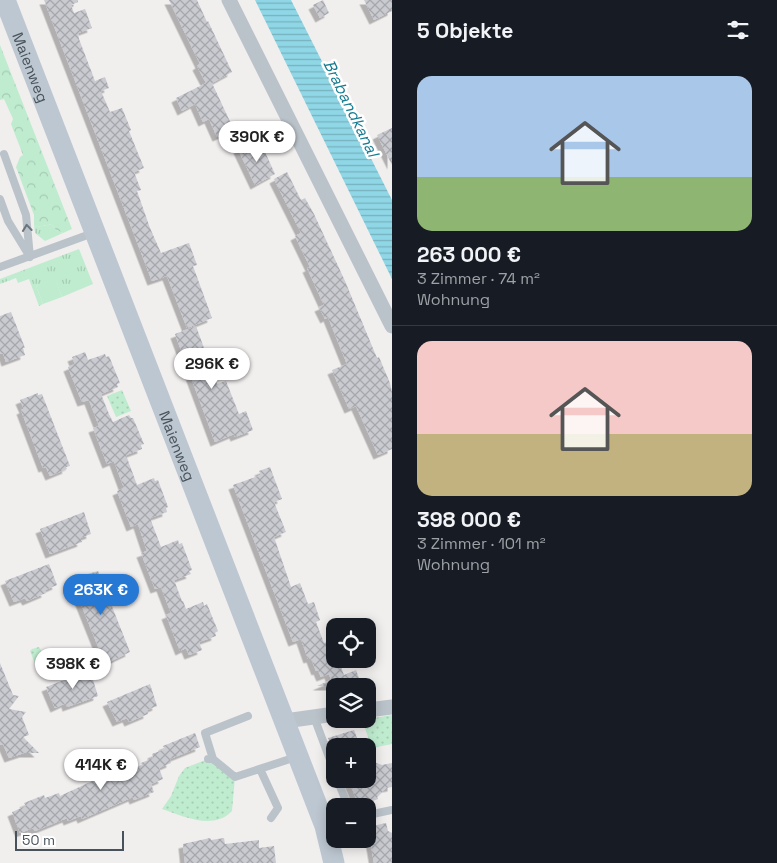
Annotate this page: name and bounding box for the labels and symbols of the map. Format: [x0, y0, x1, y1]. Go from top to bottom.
street label: Maienweg [9, 29, 53, 105]
water label: Brabandkanal [318, 56, 385, 162]
pin: 390K € [216, 120, 298, 163]
one-way arrow [22, 224, 33, 232]
pin: 296K € [171, 348, 253, 390]
street label: Maienweg [155, 408, 200, 484]
pin: 263K € [60, 574, 142, 616]
pin: 398K € [32, 648, 114, 690]
pin: 414K € [60, 748, 142, 791]
scale bar [15, 828, 124, 851]

